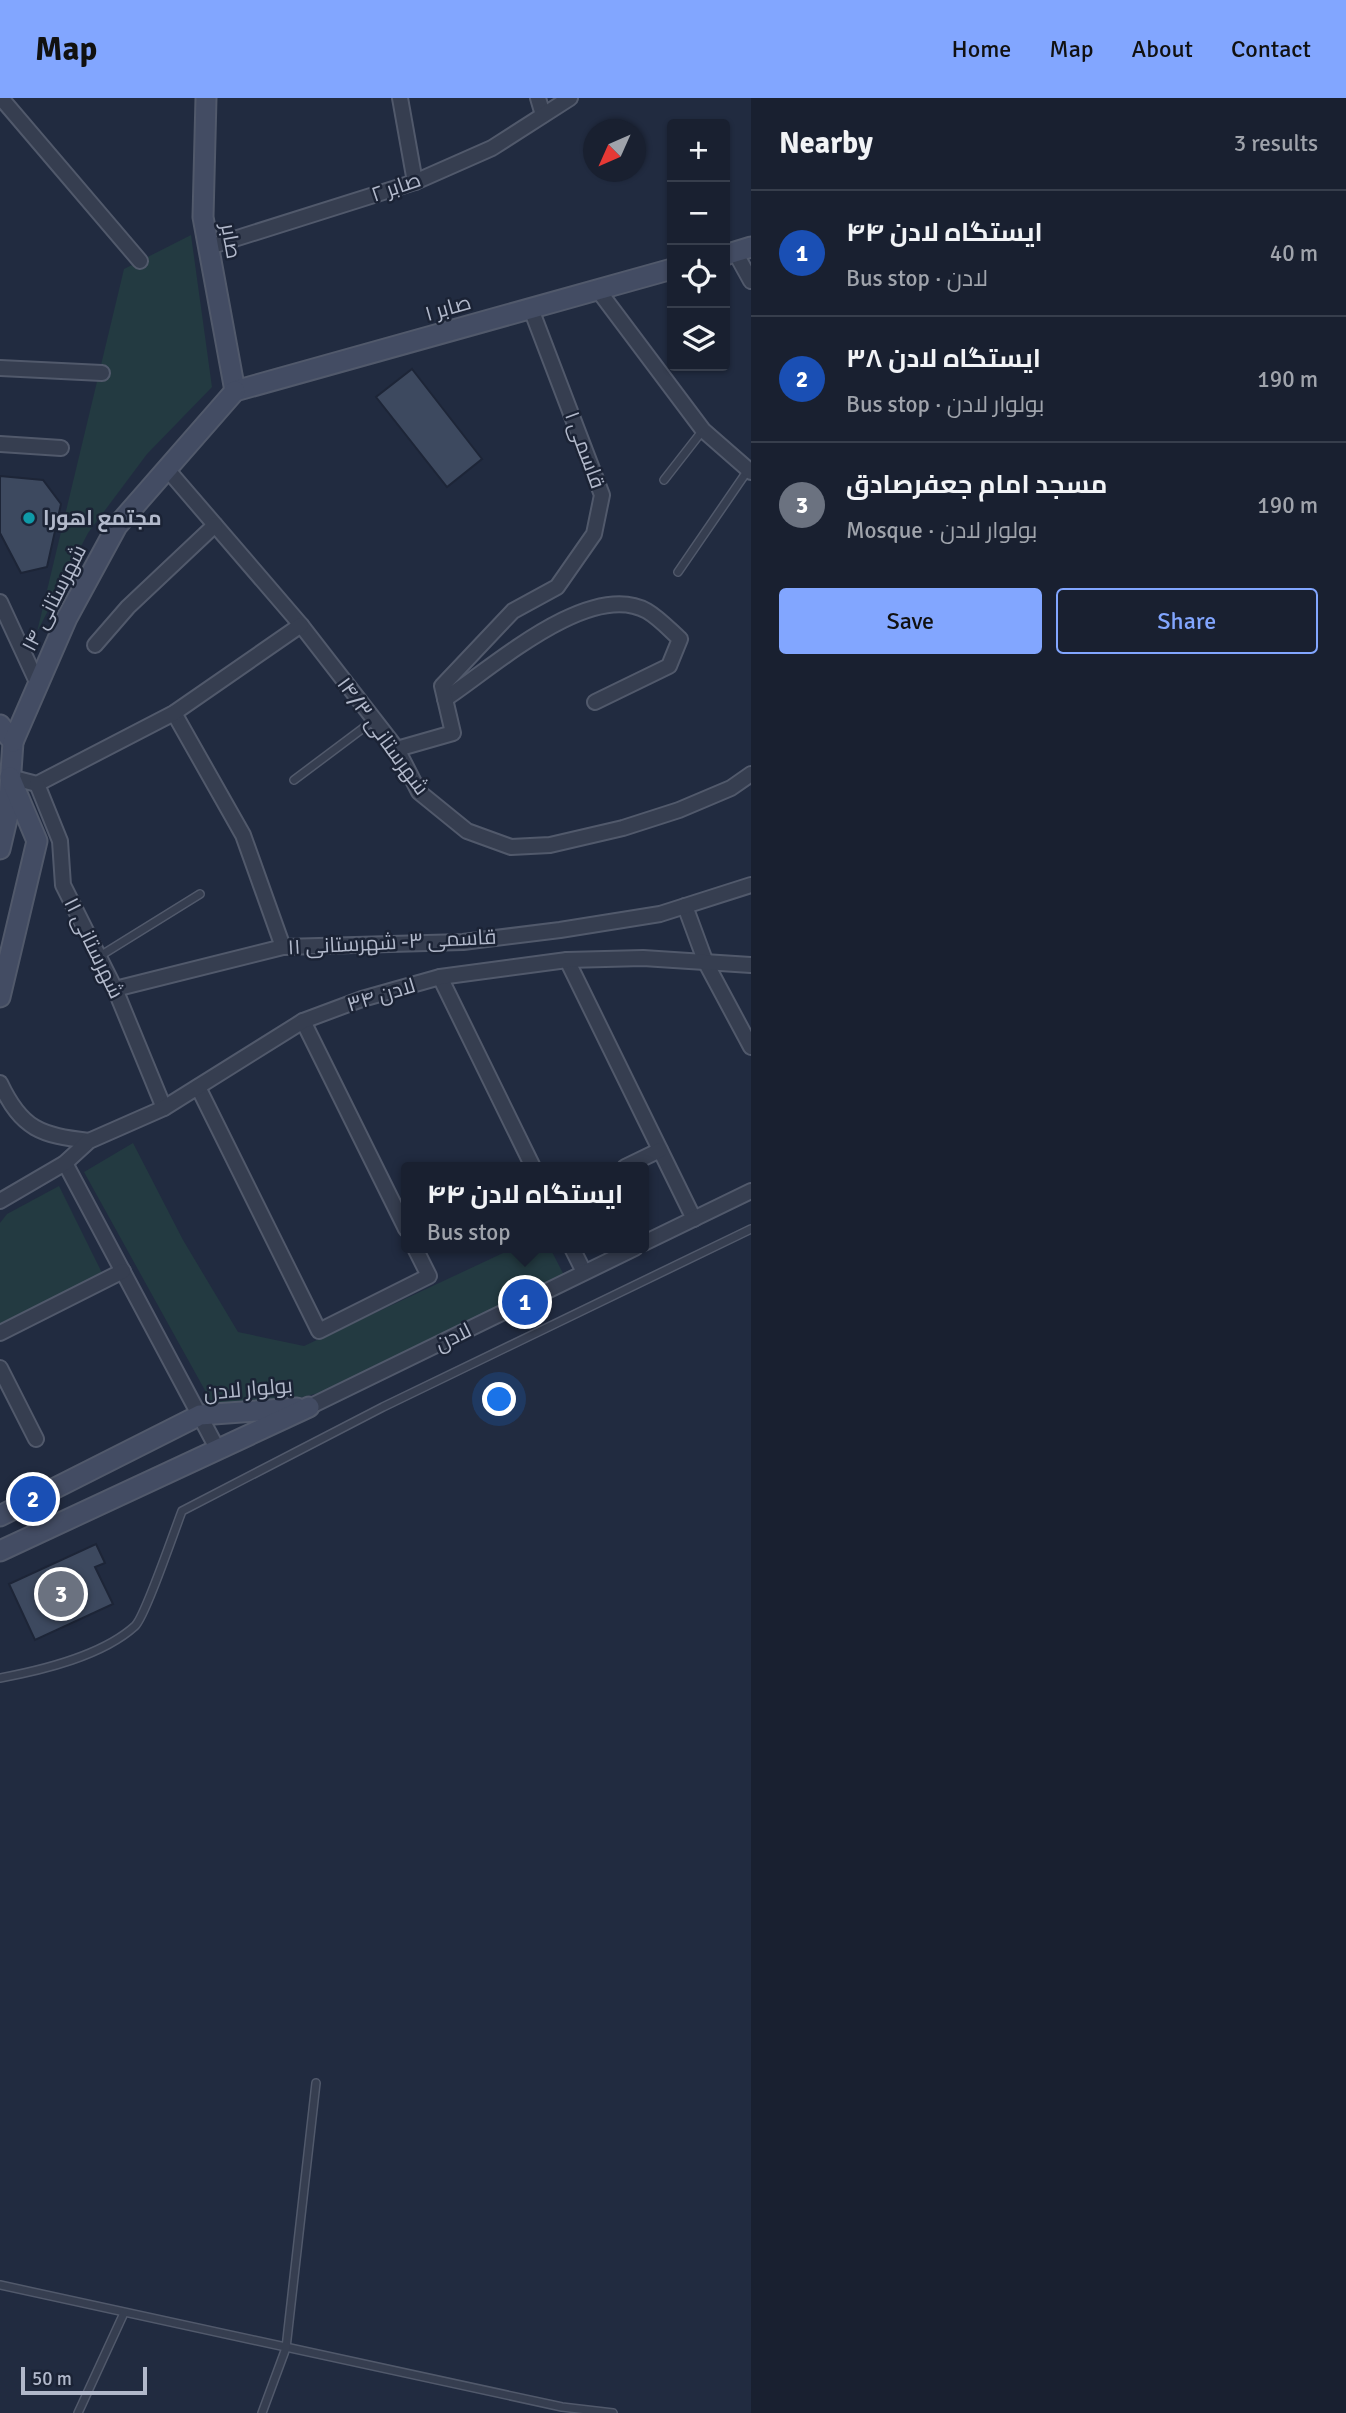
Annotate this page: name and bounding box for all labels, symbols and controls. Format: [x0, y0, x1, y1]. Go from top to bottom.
text: Map [35, 29, 97, 70]
text: Home [951, 34, 1011, 64]
text: Map [1049, 34, 1094, 64]
text: About [1132, 34, 1193, 64]
text: Contact [1231, 34, 1311, 64]
north arrow [583, 119, 646, 182]
map controls [667, 119, 730, 371]
button: + [667, 119, 730, 182]
text: Nearby [779, 125, 873, 162]
text: 3 results [1234, 129, 1318, 158]
street label: صابر ۲ [368, 166, 424, 208]
button: − [667, 182, 730, 245]
text: ایستگاه لادن ۴۴ [846, 217, 1043, 249]
street label: صابر [215, 220, 247, 261]
text: 1 [796, 239, 808, 268]
text: 40 m [1270, 239, 1318, 268]
button: locate [667, 245, 730, 308]
text: Bus stop · لادن [846, 264, 988, 293]
street label: صابر ۱ [422, 289, 474, 327]
button: layers [667, 308, 730, 371]
text: ایستگاه لادن ۳۸ [846, 343, 1041, 375]
text: 2 [796, 365, 808, 394]
text: 190 m [1257, 365, 1318, 394]
text: Bus stop · بولوار لادن [846, 390, 1044, 419]
street label: قاسمی ۱ [559, 408, 611, 492]
text: مسجد امام جعفرصادق [846, 469, 1108, 501]
text: 3 [796, 491, 808, 520]
text: 190 m [1257, 491, 1318, 520]
place label: مجتمع اهورا [43, 505, 162, 532]
marker: مجتمع اهورا [21, 510, 37, 526]
text: Mosque · بولوار لادن [846, 516, 1038, 545]
street label: شهرستانی ۱۴ [16, 540, 92, 656]
button: Save [779, 588, 1042, 654]
button: Share [1056, 588, 1318, 654]
street label: شهرستانی ۱۴/۳ [331, 672, 435, 800]
street label: شهرستانی ۱۱ [58, 893, 130, 1003]
street label: قاسمی ۳- شهرستانی ۱۱ [287, 924, 497, 960]
street label: لادن ۳۴ [344, 972, 418, 1018]
popup [401, 1162, 649, 1253]
text: ایستگاه لادن ۴۴ [427, 1179, 623, 1211]
text: Bus stop [427, 1218, 510, 1247]
pin: 1 [502, 1276, 548, 1328]
street label: لادن [430, 1317, 476, 1357]
street label: بولوار لادن [202, 1372, 294, 1406]
your location [482, 1382, 516, 1416]
pin: 2 [10, 1473, 56, 1525]
pin: 3 [38, 1568, 84, 1620]
scale bar [21, 2364, 147, 2396]
text: 50 m [32, 2367, 72, 2391]

